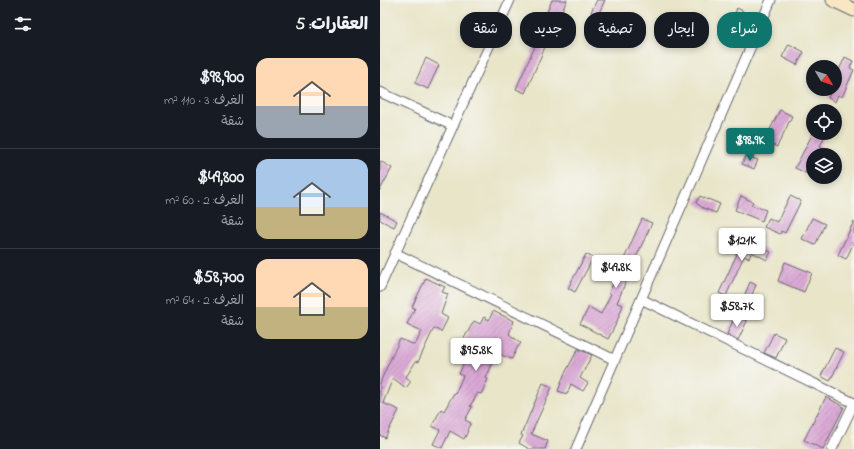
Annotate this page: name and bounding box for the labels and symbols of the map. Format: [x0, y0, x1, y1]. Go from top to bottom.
north arrow [806, 60, 842, 96]
pin: $98.9K [717, 128, 783, 162]
pin: $121K [714, 228, 770, 262]
pin: $49.8K [583, 255, 649, 289]
pin: $58.7K [704, 294, 770, 328]
pin: $95.8K [443, 338, 509, 372]

